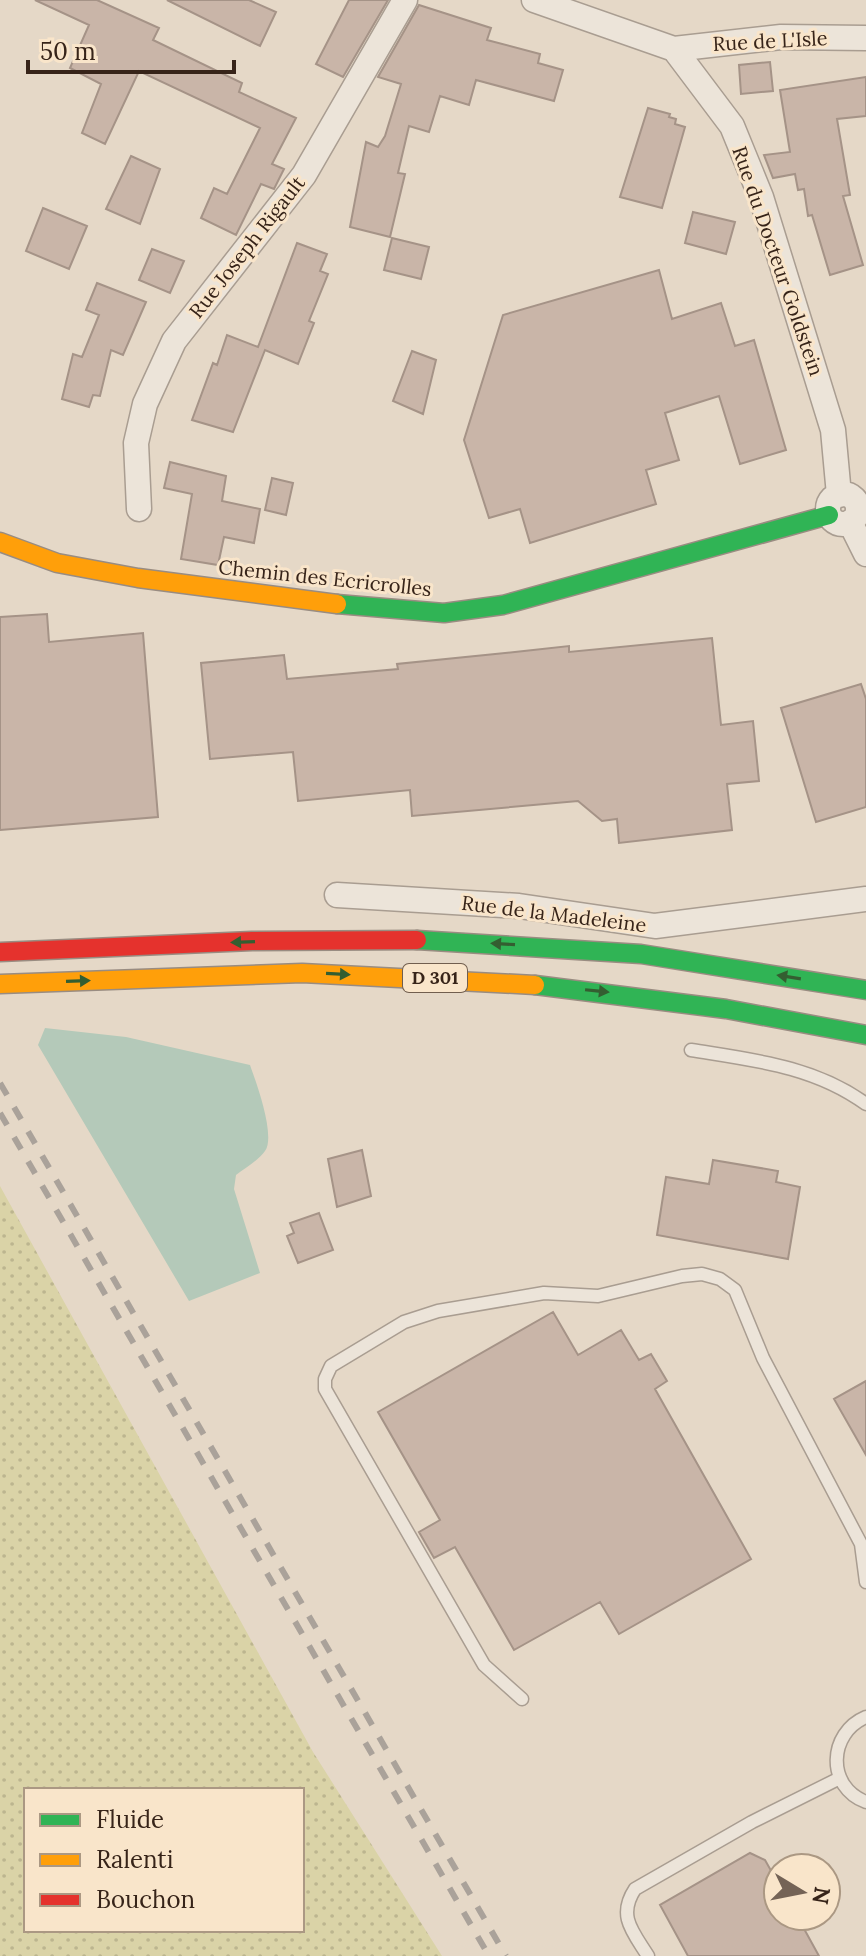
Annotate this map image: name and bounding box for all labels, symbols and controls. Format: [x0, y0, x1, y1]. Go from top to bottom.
scale bar [28, 24, 234, 74]
street label: Rue de L'Isle [712, 25, 828, 56]
text: 50 m [40, 36, 96, 67]
street label: Rue du Docteur Goldstein [727, 143, 830, 379]
street label: Rue Joseph Rigault [183, 170, 310, 323]
street label: Chemin des Ecricrolles [217, 554, 433, 601]
street label: Rue de la Madeleine [460, 890, 648, 937]
one-way arrow [230, 936, 255, 948]
one-way arrow [490, 937, 515, 950]
road number: D 301 [403, 964, 467, 992]
one-way arrow [326, 968, 351, 981]
one-way arrow [776, 970, 801, 983]
one-way arrow [66, 975, 91, 988]
one-way arrow [585, 985, 610, 998]
legend [24, 1788, 304, 1932]
text: Fluide [96, 1804, 164, 1835]
text: Ralenti [96, 1844, 173, 1875]
north arrow [762, 1852, 842, 1932]
text: Bouchon [96, 1884, 195, 1915]
text: N [806, 1885, 837, 1906]

